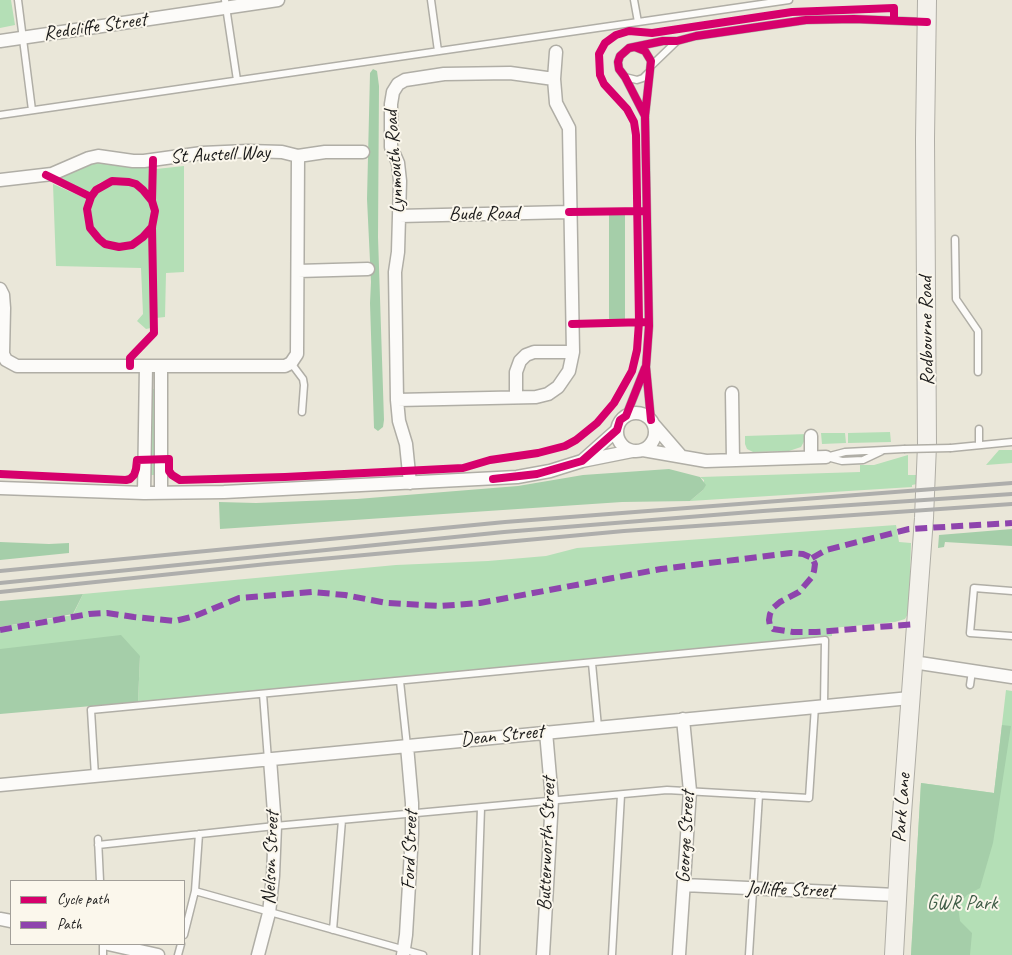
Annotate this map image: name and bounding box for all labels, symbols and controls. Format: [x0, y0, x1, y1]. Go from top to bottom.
street label: Redcliffe Street [42, 8, 148, 46]
street label: Lynmouth Road [379, 109, 411, 215]
street label: St Austell Way [169, 140, 271, 170]
street label: Bude Road [449, 201, 519, 227]
street label: Rodbourne Road [914, 276, 940, 386]
street label: Dean Street [459, 720, 545, 752]
street label: Park Lane [888, 773, 916, 843]
street label: Butterworth Street [533, 777, 561, 911]
street label: George Street [672, 790, 700, 884]
street label: Ford Street [397, 810, 423, 890]
street label: Nelson Street [257, 811, 285, 905]
street label: Jolliffe Street [745, 876, 835, 904]
legend [10, 880, 185, 945]
text: Cycle path [57, 890, 109, 909]
park label: GWR Park [927, 892, 997, 916]
text: Path [57, 915, 82, 934]

